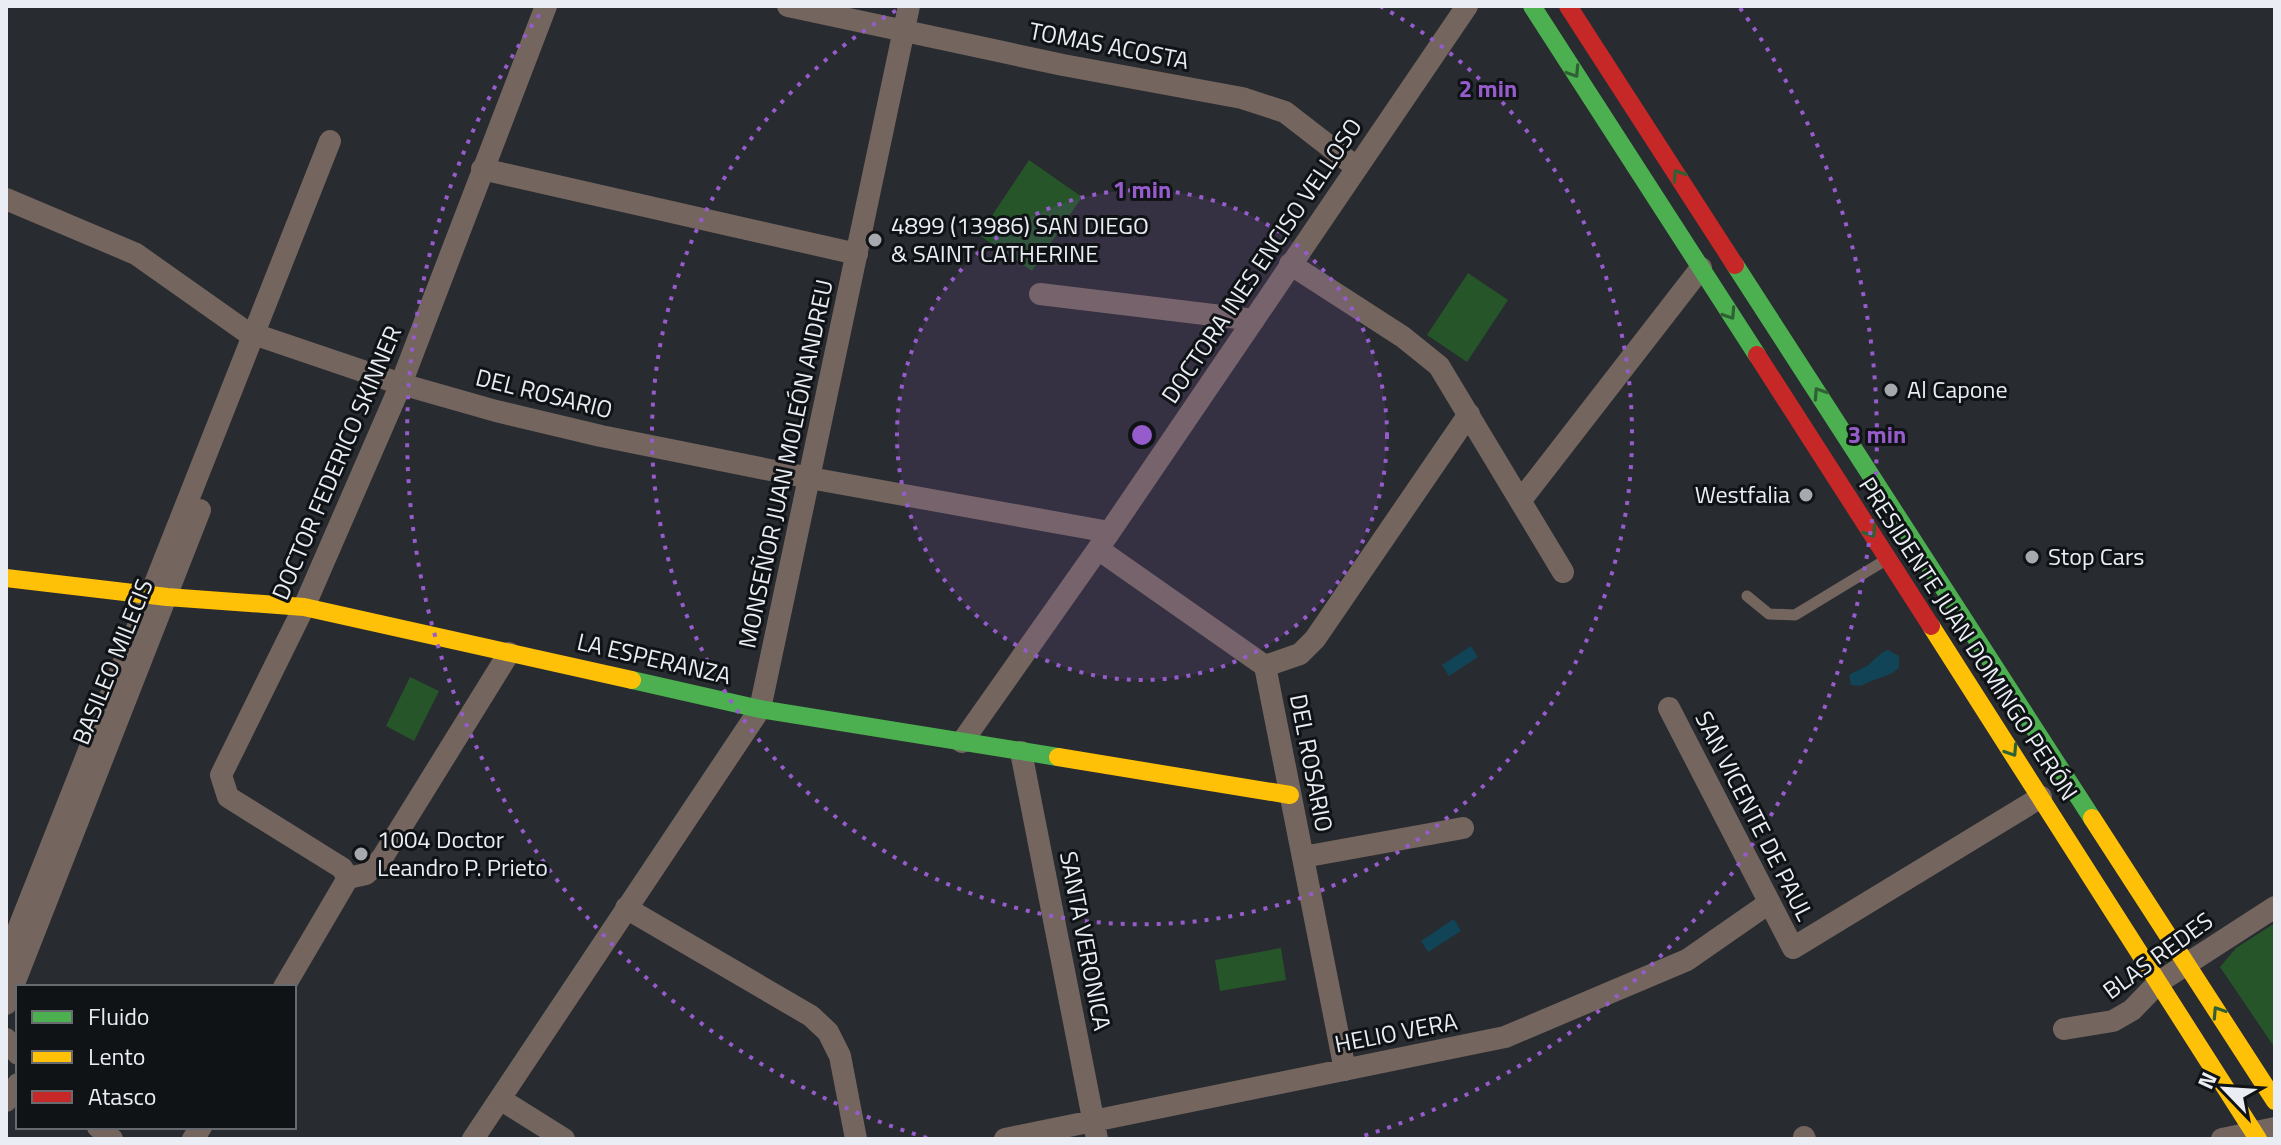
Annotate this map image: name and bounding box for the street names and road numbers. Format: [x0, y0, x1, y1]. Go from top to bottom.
street label: TOMAS ACOSTA [1026, 12, 1192, 78]
street label: DOCTORA INES ENCISO VELLOSO [1152, 111, 1370, 410]
street label: MONSEÑOR JUAN MOLEÓN ANDREU [728, 276, 842, 651]
street label: DOCTOR FEDERICO SKINNER [262, 320, 410, 605]
street label: DEL ROSARIO [472, 359, 616, 427]
street label: PRESIDENTE JUAN DOMINGO PERÓN [1850, 470, 2087, 807]
street label: BASILEO MILECIS [62, 573, 162, 750]
street label: LA ESPERANZA [574, 623, 735, 693]
street label: DEL ROSARIO [1281, 691, 1343, 835]
street label: SAN VICENTE DE PAUL [1686, 705, 1824, 927]
street label: SANTA VERONICA [1051, 848, 1121, 1033]
street label: BLAS REDES [2095, 903, 2220, 1008]
street label: HELIO VERA [1331, 1003, 1460, 1062]

